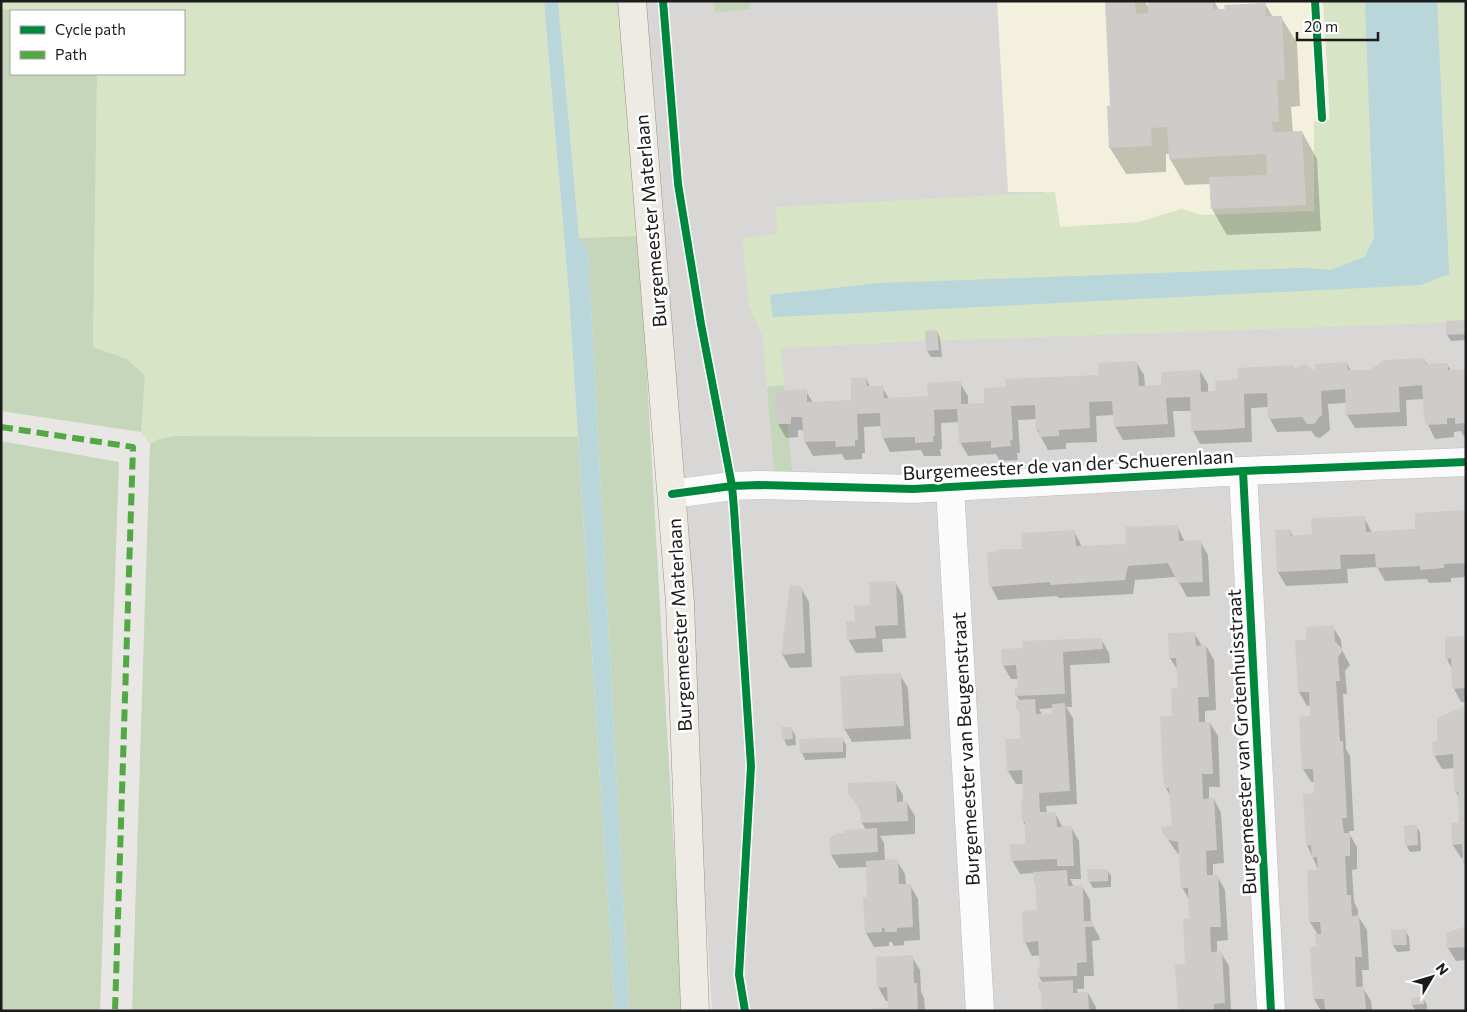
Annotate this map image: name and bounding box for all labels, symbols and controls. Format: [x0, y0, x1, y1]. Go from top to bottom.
legend [10, 10, 185, 75]
scale bar [1297, 10, 1378, 42]
text: 20 m [1304, 17, 1338, 35]
text: Cycle path [55, 20, 126, 38]
text: Path [55, 45, 87, 63]
street label: Burgemeester Materlaan [629, 114, 671, 328]
street label: Burgemeester de van der Schuerenlaan [902, 444, 1234, 484]
street label: Burgemeester Materlaan [662, 518, 696, 732]
street label: Burgemeester van Grotenhuisstraat [1221, 588, 1260, 895]
street label: Burgemeester van Beugenstraat [946, 611, 984, 886]
north arrow [1407, 952, 1457, 1002]
text: N [1433, 959, 1453, 978]

